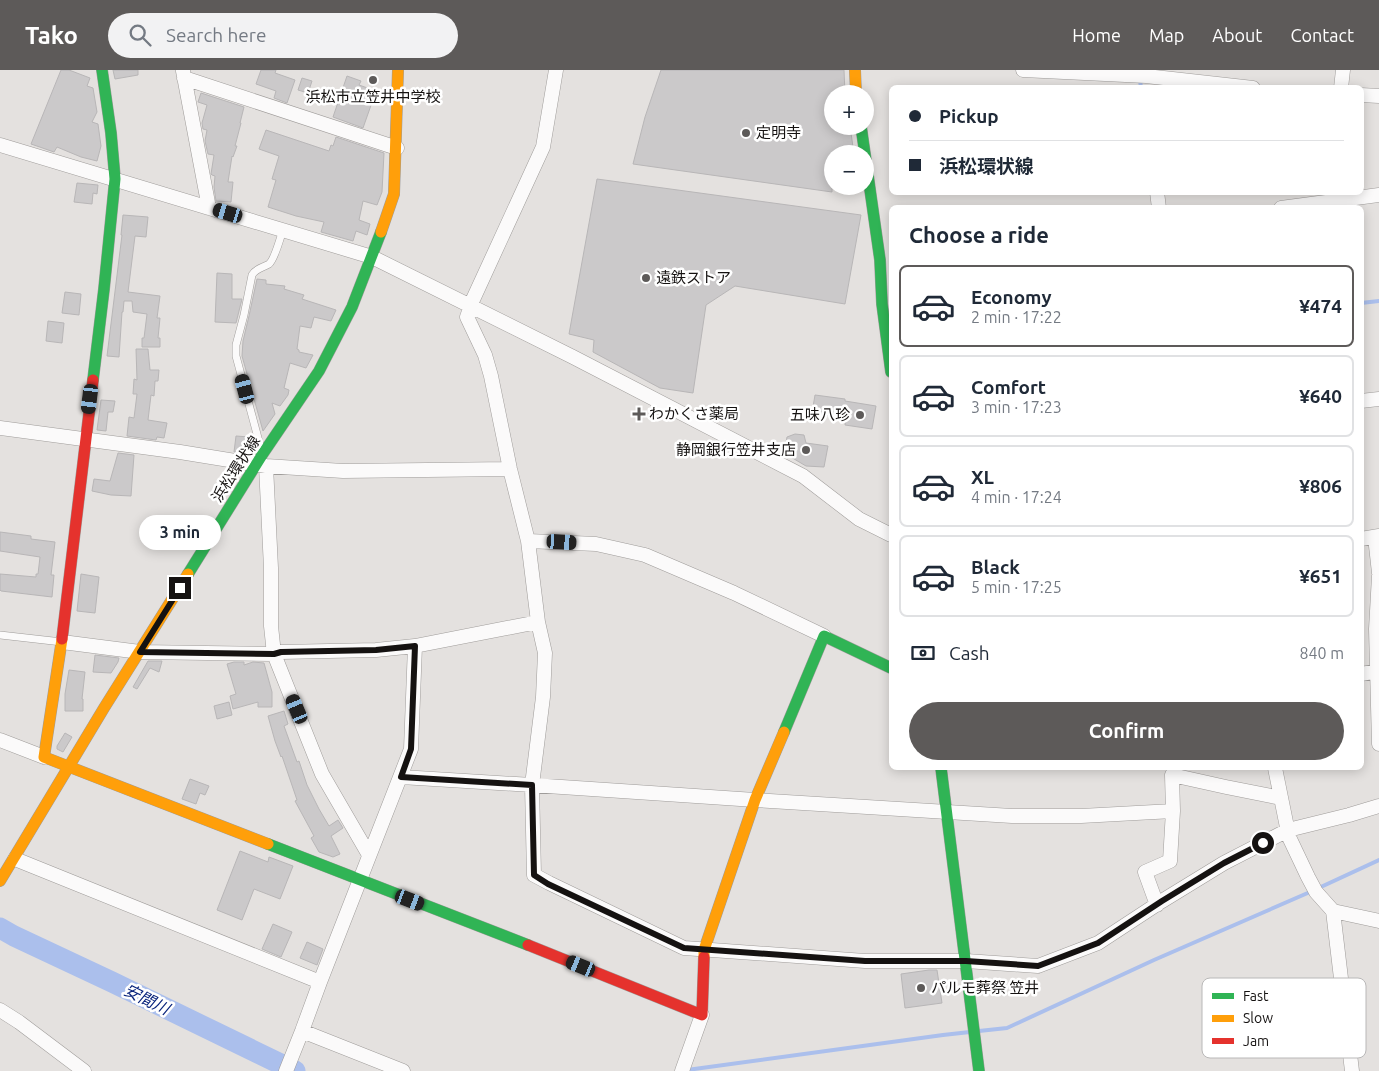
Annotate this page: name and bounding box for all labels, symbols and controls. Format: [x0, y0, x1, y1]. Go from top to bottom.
search box [108, 13, 458, 58]
icon: search [126, 21, 154, 49]
text: Tako [25, 22, 78, 49]
text: Search here [166, 24, 266, 46]
text: Home [1072, 25, 1121, 45]
text: Map [1149, 25, 1184, 45]
text: About [1212, 25, 1262, 45]
text: Contact [1290, 25, 1354, 45]
marker: 浜松市立笠井中学校 [367, 74, 379, 86]
map controls [824, 85, 874, 195]
button: + [824, 85, 874, 135]
place label: 浜松市立笠井中学校 [305, 88, 441, 105]
text: Pickup [939, 105, 999, 127]
place label: 定明寺 [756, 124, 801, 141]
marker: 定明寺 [740, 127, 752, 139]
button: − [824, 145, 874, 195]
text: 浜松環状線 [939, 155, 1034, 177]
car [211, 201, 244, 225]
text: Choose a ride [909, 222, 1049, 247]
place label: 遠鉄ストア [656, 269, 731, 286]
marker: 遠鉄ストア [640, 272, 652, 284]
icon: car [911, 284, 956, 329]
text: Economy [971, 286, 1052, 308]
text: ¥474 [1299, 295, 1342, 317]
text: 2 min · 17:22 [971, 308, 1062, 326]
car [233, 373, 256, 405]
icon: car [911, 374, 956, 419]
text: Comfort [971, 376, 1046, 398]
car [80, 383, 99, 415]
text: ¥640 [1299, 385, 1342, 407]
text: 3 min · 17:23 [971, 398, 1062, 416]
place label: わかくさ薬局 [649, 405, 739, 422]
place label: 五味八珍 [790, 406, 850, 423]
marker: わかくさ薬局 [633, 408, 645, 420]
marker: 五味八珍 [854, 409, 866, 421]
street label: 浜松環状線 [208, 433, 263, 505]
place label: 静岡銀行笠井支店 [676, 441, 796, 458]
marker: 静岡銀行笠井支店 [800, 444, 812, 456]
icon: car [911, 464, 956, 509]
text: XL [971, 466, 994, 488]
text: ¥806 [1299, 475, 1342, 497]
text: 4 min · 17:24 [971, 488, 1062, 506]
callout: 3 min [139, 516, 221, 550]
text: 3 min [160, 523, 200, 541]
car [546, 534, 577, 550]
icon: car [911, 554, 956, 599]
text: Black [971, 556, 1020, 578]
text: ¥651 [1299, 565, 1342, 587]
route end [169, 577, 191, 599]
text: 5 min · 17:25 [971, 578, 1062, 596]
icon: cash [909, 639, 937, 667]
text: Cash [949, 642, 990, 664]
text: 840 m [1299, 644, 1344, 662]
car [284, 692, 309, 726]
button: Confirm [909, 702, 1344, 760]
route start [1252, 832, 1274, 854]
car [393, 888, 426, 912]
car [564, 953, 597, 979]
legend [1202, 978, 1366, 1058]
place label: パルモ葬祭 笠井 [931, 979, 1039, 996]
water label: 安間川 [121, 980, 174, 1018]
marker: パルモ葬祭 笠井 [915, 982, 927, 994]
text: Fast [1243, 988, 1269, 1004]
text: Slow [1243, 1010, 1273, 1026]
text: Jam [1243, 1033, 1269, 1049]

